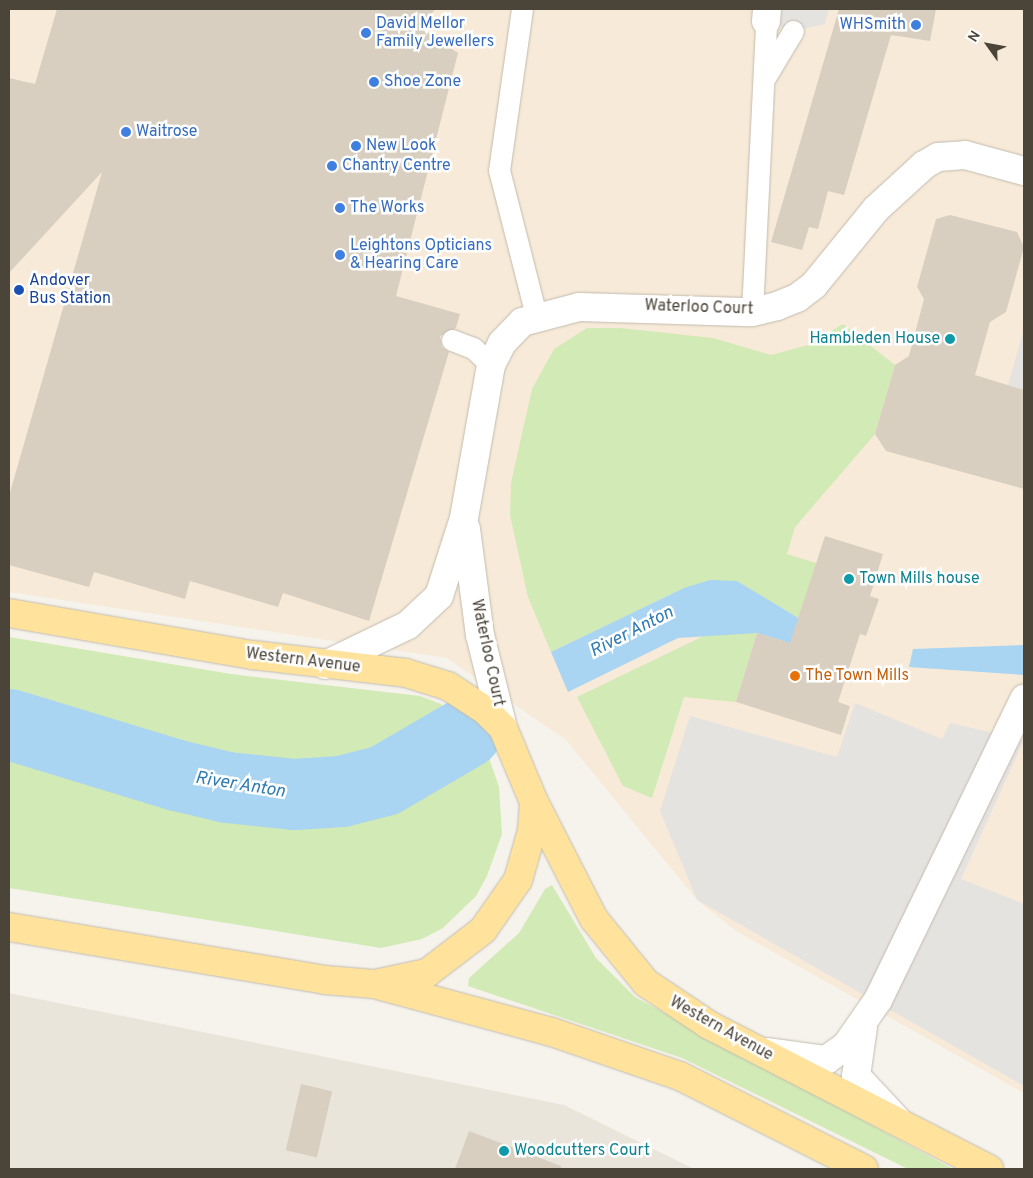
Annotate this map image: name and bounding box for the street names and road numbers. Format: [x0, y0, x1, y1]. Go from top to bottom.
street label: Waterloo Court [644, 297, 754, 319]
street label: Waterloo Court [466, 598, 508, 708]
street label: Western Avenue [244, 644, 362, 678]
street label: Western Avenue [666, 992, 776, 1066]

